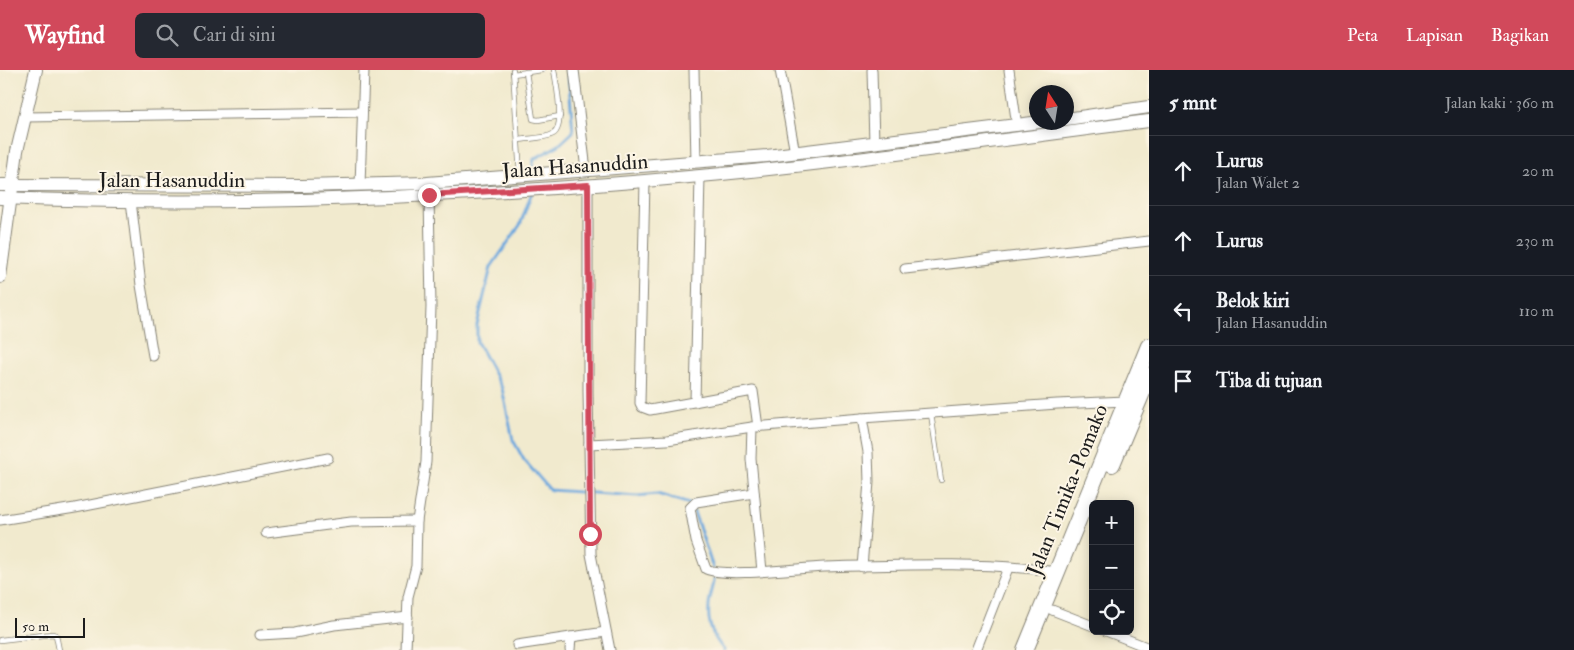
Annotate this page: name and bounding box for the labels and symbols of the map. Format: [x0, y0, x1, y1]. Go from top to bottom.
north arrow [1029, 85, 1074, 130]
street label: Jalan Hasanuddin [500, 148, 649, 185]
street label: Jalan Hasanuddin [98, 167, 245, 194]
route end [418, 184, 441, 207]
street label: Jalan Timika-Pomako [1020, 400, 1114, 581]
route start [579, 523, 602, 546]
scale bar [15, 615, 85, 638]

